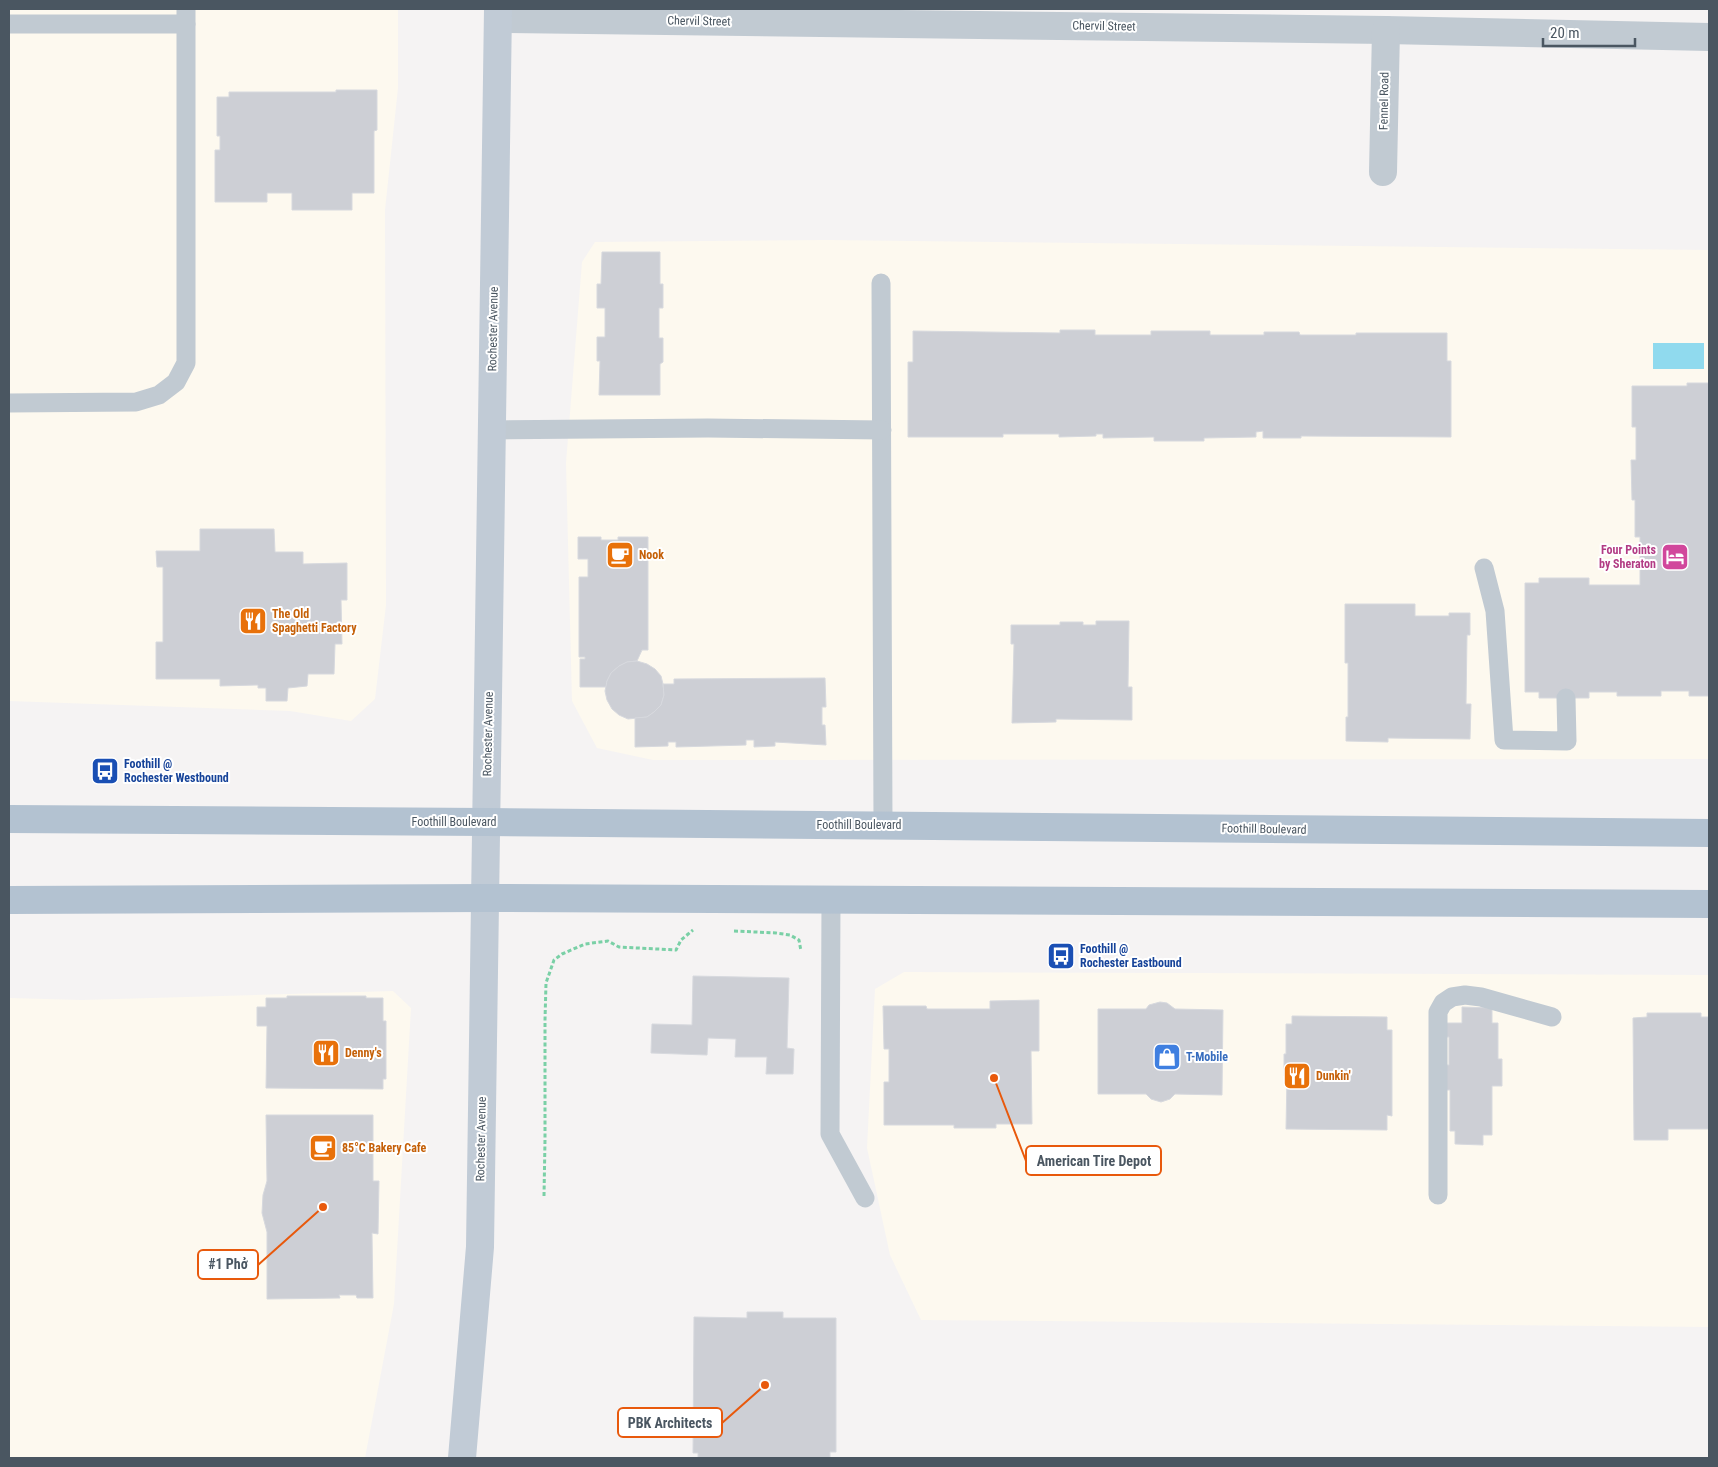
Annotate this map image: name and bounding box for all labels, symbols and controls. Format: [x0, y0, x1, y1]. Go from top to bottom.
street label: Chervil Street [667, 13, 731, 29]
scale bar [1543, 15, 1636, 47]
street label: Chervil Street [1072, 18, 1136, 34]
text: 20 m [1550, 24, 1580, 42]
street label: Fennel Road [1376, 72, 1392, 130]
street label: Rochester Avenue [485, 286, 501, 372]
cafe icon: Nook [605, 540, 635, 570]
hotel icon: Four Points by Sheraton [1660, 542, 1690, 572]
place label: Four Points by Sheraton [1599, 543, 1657, 571]
place label: Nook [639, 548, 664, 562]
restaurant icon: The Old Spaghetti Factory [238, 606, 268, 636]
place label: The Old Spaghetti Factory [272, 607, 357, 635]
street label: Rochester Avenue [480, 691, 496, 777]
bus stop icon: Foothill @ Rochester Westbound [90, 756, 120, 786]
place label: Foothill @ Rochester Westbound [124, 757, 229, 785]
street label: Foothill Boulevard [411, 815, 497, 829]
street label: Foothill Boulevard [816, 818, 902, 832]
street label: Foothill Boulevard [1221, 821, 1307, 837]
bus stop icon: Foothill @ Rochester Eastbound [1046, 941, 1076, 971]
place label: Foothill @ Rochester Eastbound [1080, 942, 1182, 970]
restaurant icon: Denny's [311, 1038, 341, 1068]
shop icon: T-Mobile [1152, 1042, 1182, 1072]
place label: Denny's [345, 1046, 382, 1060]
place label: T-Mobile [1186, 1050, 1228, 1064]
restaurant icon: Dunkin' [1282, 1061, 1312, 1091]
place label: Dunkin' [1316, 1069, 1351, 1083]
street label: Rochester Avenue [473, 1096, 489, 1182]
cafe icon: 85°C Bakery Cafe [308, 1133, 338, 1163]
place label: 85°C Bakery Cafe [342, 1141, 427, 1155]
callout: American Tire Depot [1026, 1146, 1161, 1175]
text: American Tire Depot [1037, 1153, 1151, 1169]
callout: #1 Phở [198, 1250, 258, 1279]
text: #1 Phở [208, 1256, 249, 1272]
callout: PBK Architects [618, 1408, 722, 1437]
text: PBK Architects [628, 1415, 712, 1431]

